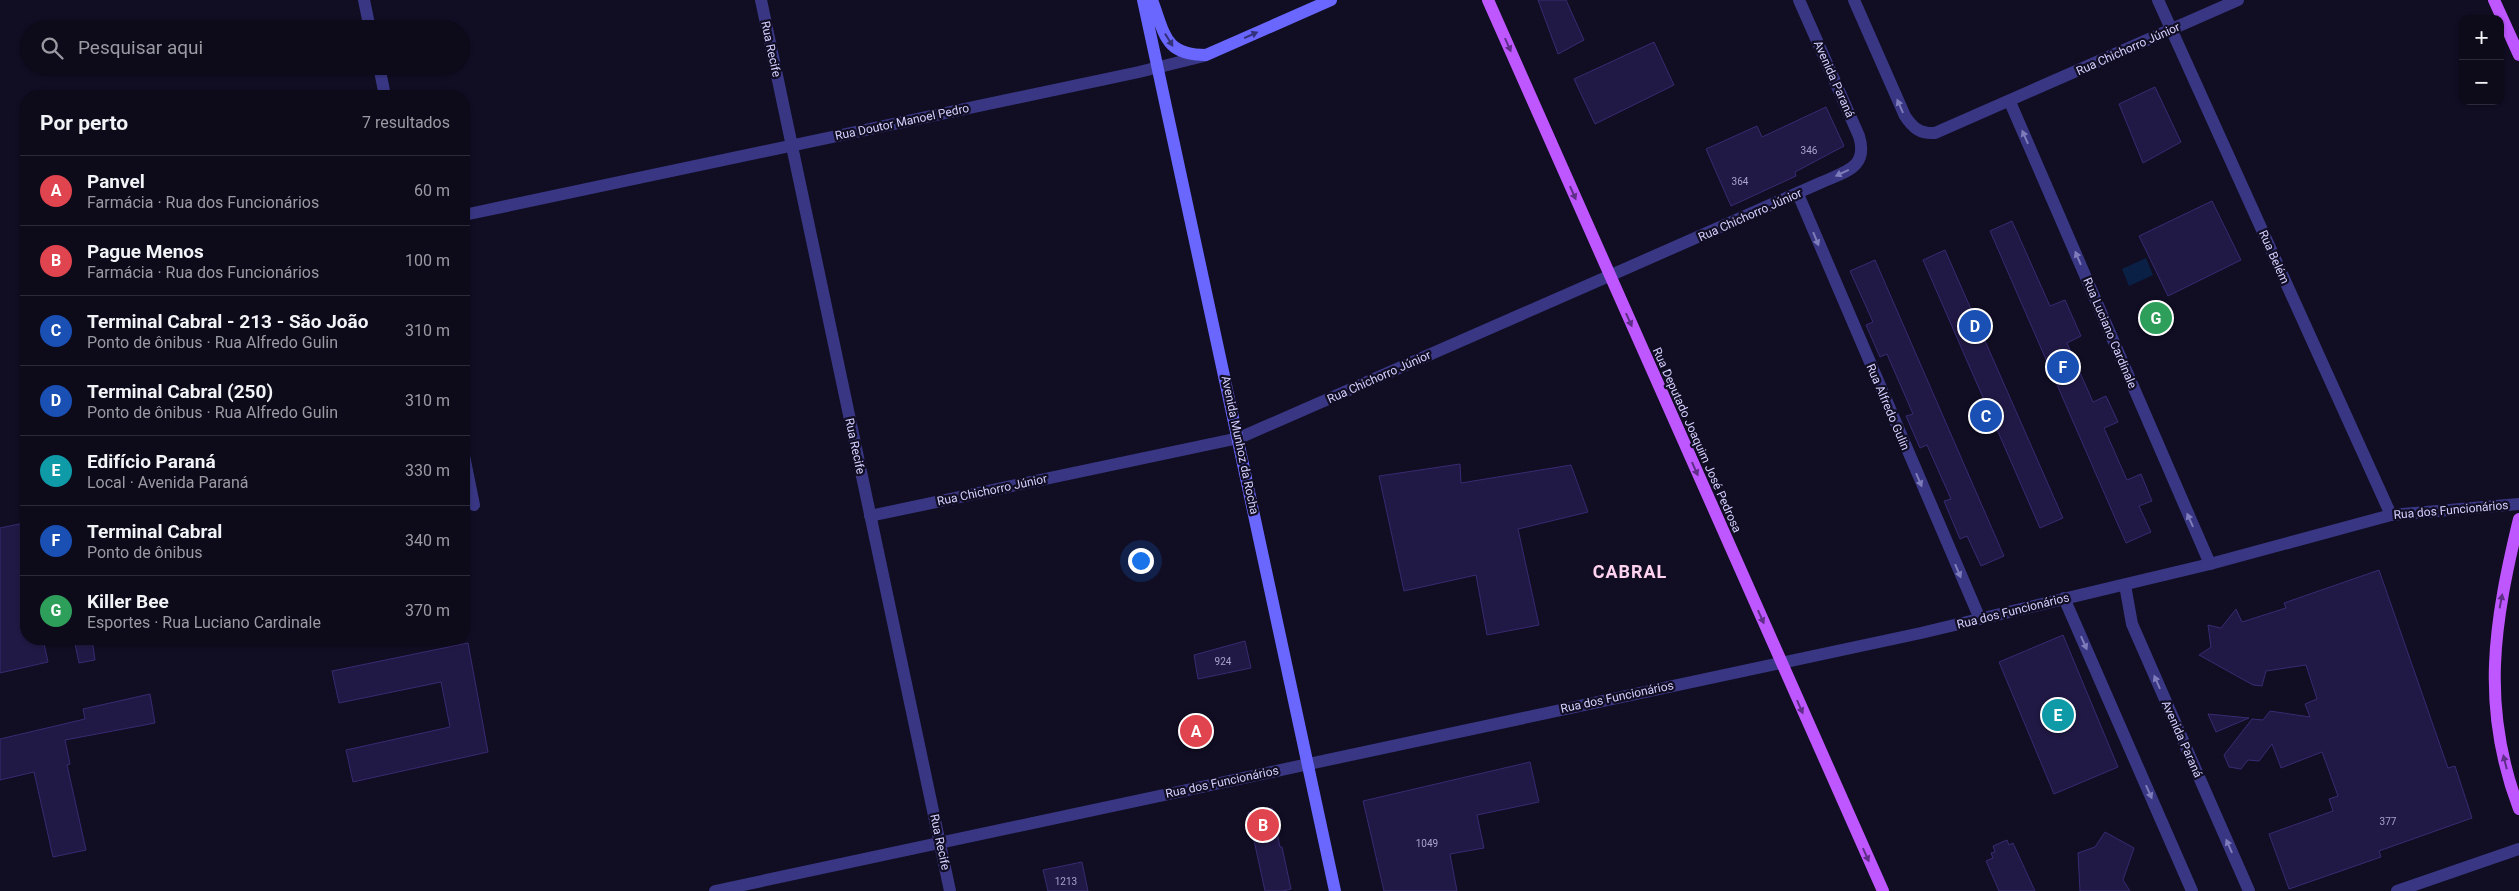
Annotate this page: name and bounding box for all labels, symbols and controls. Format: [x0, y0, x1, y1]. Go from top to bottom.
map controls [2459, 15, 2504, 105]
button: + [2459, 15, 2504, 60]
search box [20, 20, 470, 75]
street label: Rua Recife [758, 20, 784, 78]
street label: Rua Chichorro Júnior [2074, 20, 2182, 78]
one-way arrow [1244, 31, 1258, 39]
one-way arrow [1164, 33, 1173, 46]
icon: search [38, 34, 66, 62]
text: Pesquisar aqui [78, 36, 203, 59]
one-way arrow [1504, 38, 1512, 52]
street label: Avenida Paraná [1811, 38, 1857, 120]
button: − [2459, 60, 2504, 105]
one-way arrow [1896, 99, 1904, 113]
street label: Rua Doutor Manoel Pedro [834, 101, 970, 143]
text: Por perto [40, 111, 128, 135]
text: 7 resultados [362, 113, 450, 132]
one-way arrow [2021, 130, 2029, 144]
house number: 346 [1801, 145, 1818, 156]
one-way arrow [1835, 169, 1849, 177]
text: Panvel [87, 170, 145, 193]
house number: 364 [1732, 176, 1749, 187]
text: A [51, 181, 61, 200]
text: 60 m [414, 181, 450, 200]
one-way arrow [1570, 186, 1578, 200]
street label: Rua Chichorro Júnior [1696, 186, 1804, 244]
text: Farmácia · Rua dos Funcionários [87, 193, 319, 212]
street label: Rua Belém [2256, 228, 2292, 286]
one-way arrow [1812, 232, 1820, 247]
text: Pague Menos [87, 240, 204, 263]
text: B [51, 251, 61, 270]
text: 100 m [405, 251, 450, 270]
one-way arrow [2073, 251, 2081, 265]
text: Farmácia · Rua dos Funcionários [87, 263, 319, 282]
street label: Rua Luciano Cardinale [2080, 276, 2140, 390]
pin: G [2140, 299, 2172, 337]
pin: D [1959, 307, 1991, 345]
text: Terminal Cabral - 213 - São João [87, 310, 368, 333]
one-way arrow [1626, 313, 1634, 327]
text: C [51, 321, 61, 340]
text: 310 m [405, 321, 450, 340]
text: Ponto de ônibus · Rua Alfredo Gulin [87, 333, 338, 352]
street label: Rua Deputado Joaquim José Pedrosa [1650, 345, 1744, 535]
street label: Rua Chichorro Júnior [1325, 348, 1433, 406]
pin: F [2047, 348, 2079, 386]
street label: Rua Alfredo Gulin [1863, 362, 1913, 452]
street label: Avenida Munhoz da Rocha [1218, 374, 1262, 516]
text: Terminal Cabral (250) [87, 380, 273, 403]
text: D [51, 391, 61, 410]
text: 310 m [405, 391, 450, 410]
pin: C [1970, 397, 2002, 435]
text: Ponto de ônibus · Rua Alfredo Gulin [87, 403, 338, 422]
street label: Rua Recife [842, 417, 868, 475]
text: Edifício Paraná [87, 450, 216, 473]
text: E [52, 461, 61, 480]
text: 330 m [405, 461, 450, 480]
one-way arrow [1691, 462, 1699, 476]
street label: Rua Chichorro Júnior [936, 471, 1048, 509]
text: Local · Avenida Paraná [87, 473, 249, 492]
one-way arrow [1916, 473, 1924, 487]
street label: Rua dos Funcionários [2393, 498, 2509, 522]
one-way arrow [2186, 513, 2194, 527]
text: Terminal Cabral [87, 520, 222, 543]
text: F [52, 531, 60, 550]
text: 340 m [405, 531, 450, 550]
text: Ponto de ônibus [87, 543, 203, 562]
your location [1128, 548, 1154, 574]
district label: CABRAL [1593, 561, 1667, 582]
one-way arrow [1955, 564, 1963, 578]
text: Killer Bee [87, 590, 169, 613]
street label: Rua dos Funcionários [1955, 590, 2071, 632]
one-way arrow [2497, 593, 2505, 609]
text: G [51, 601, 61, 620]
text: 370 m [405, 601, 450, 620]
one-way arrow [1757, 610, 1765, 624]
text: Esportes · Rua Luciano Cardinale [87, 613, 321, 632]
one-way arrow [2080, 636, 2088, 650]
house number: 924 [1215, 656, 1232, 667]
one-way arrow [2152, 675, 2160, 689]
street label: Rua dos Funcionários [1559, 678, 1675, 716]
pin: E [2042, 696, 2074, 734]
street label: Avenida Paraná [2159, 698, 2205, 780]
one-way arrow [1796, 699, 1805, 714]
pin: A [1180, 712, 1212, 750]
one-way arrow [2500, 755, 2508, 770]
street label: Rua dos Funcionários [1164, 763, 1280, 801]
one-way arrow [2146, 785, 2154, 799]
pin: B [1247, 806, 1279, 844]
street label: Rua Recife [927, 813, 953, 871]
house number: 377 [2380, 816, 2397, 827]
house number: 1049 [1416, 838, 1438, 849]
one-way arrow [2225, 839, 2233, 853]
one-way arrow [1863, 848, 1871, 862]
house number: 1213 [1055, 876, 1077, 887]

